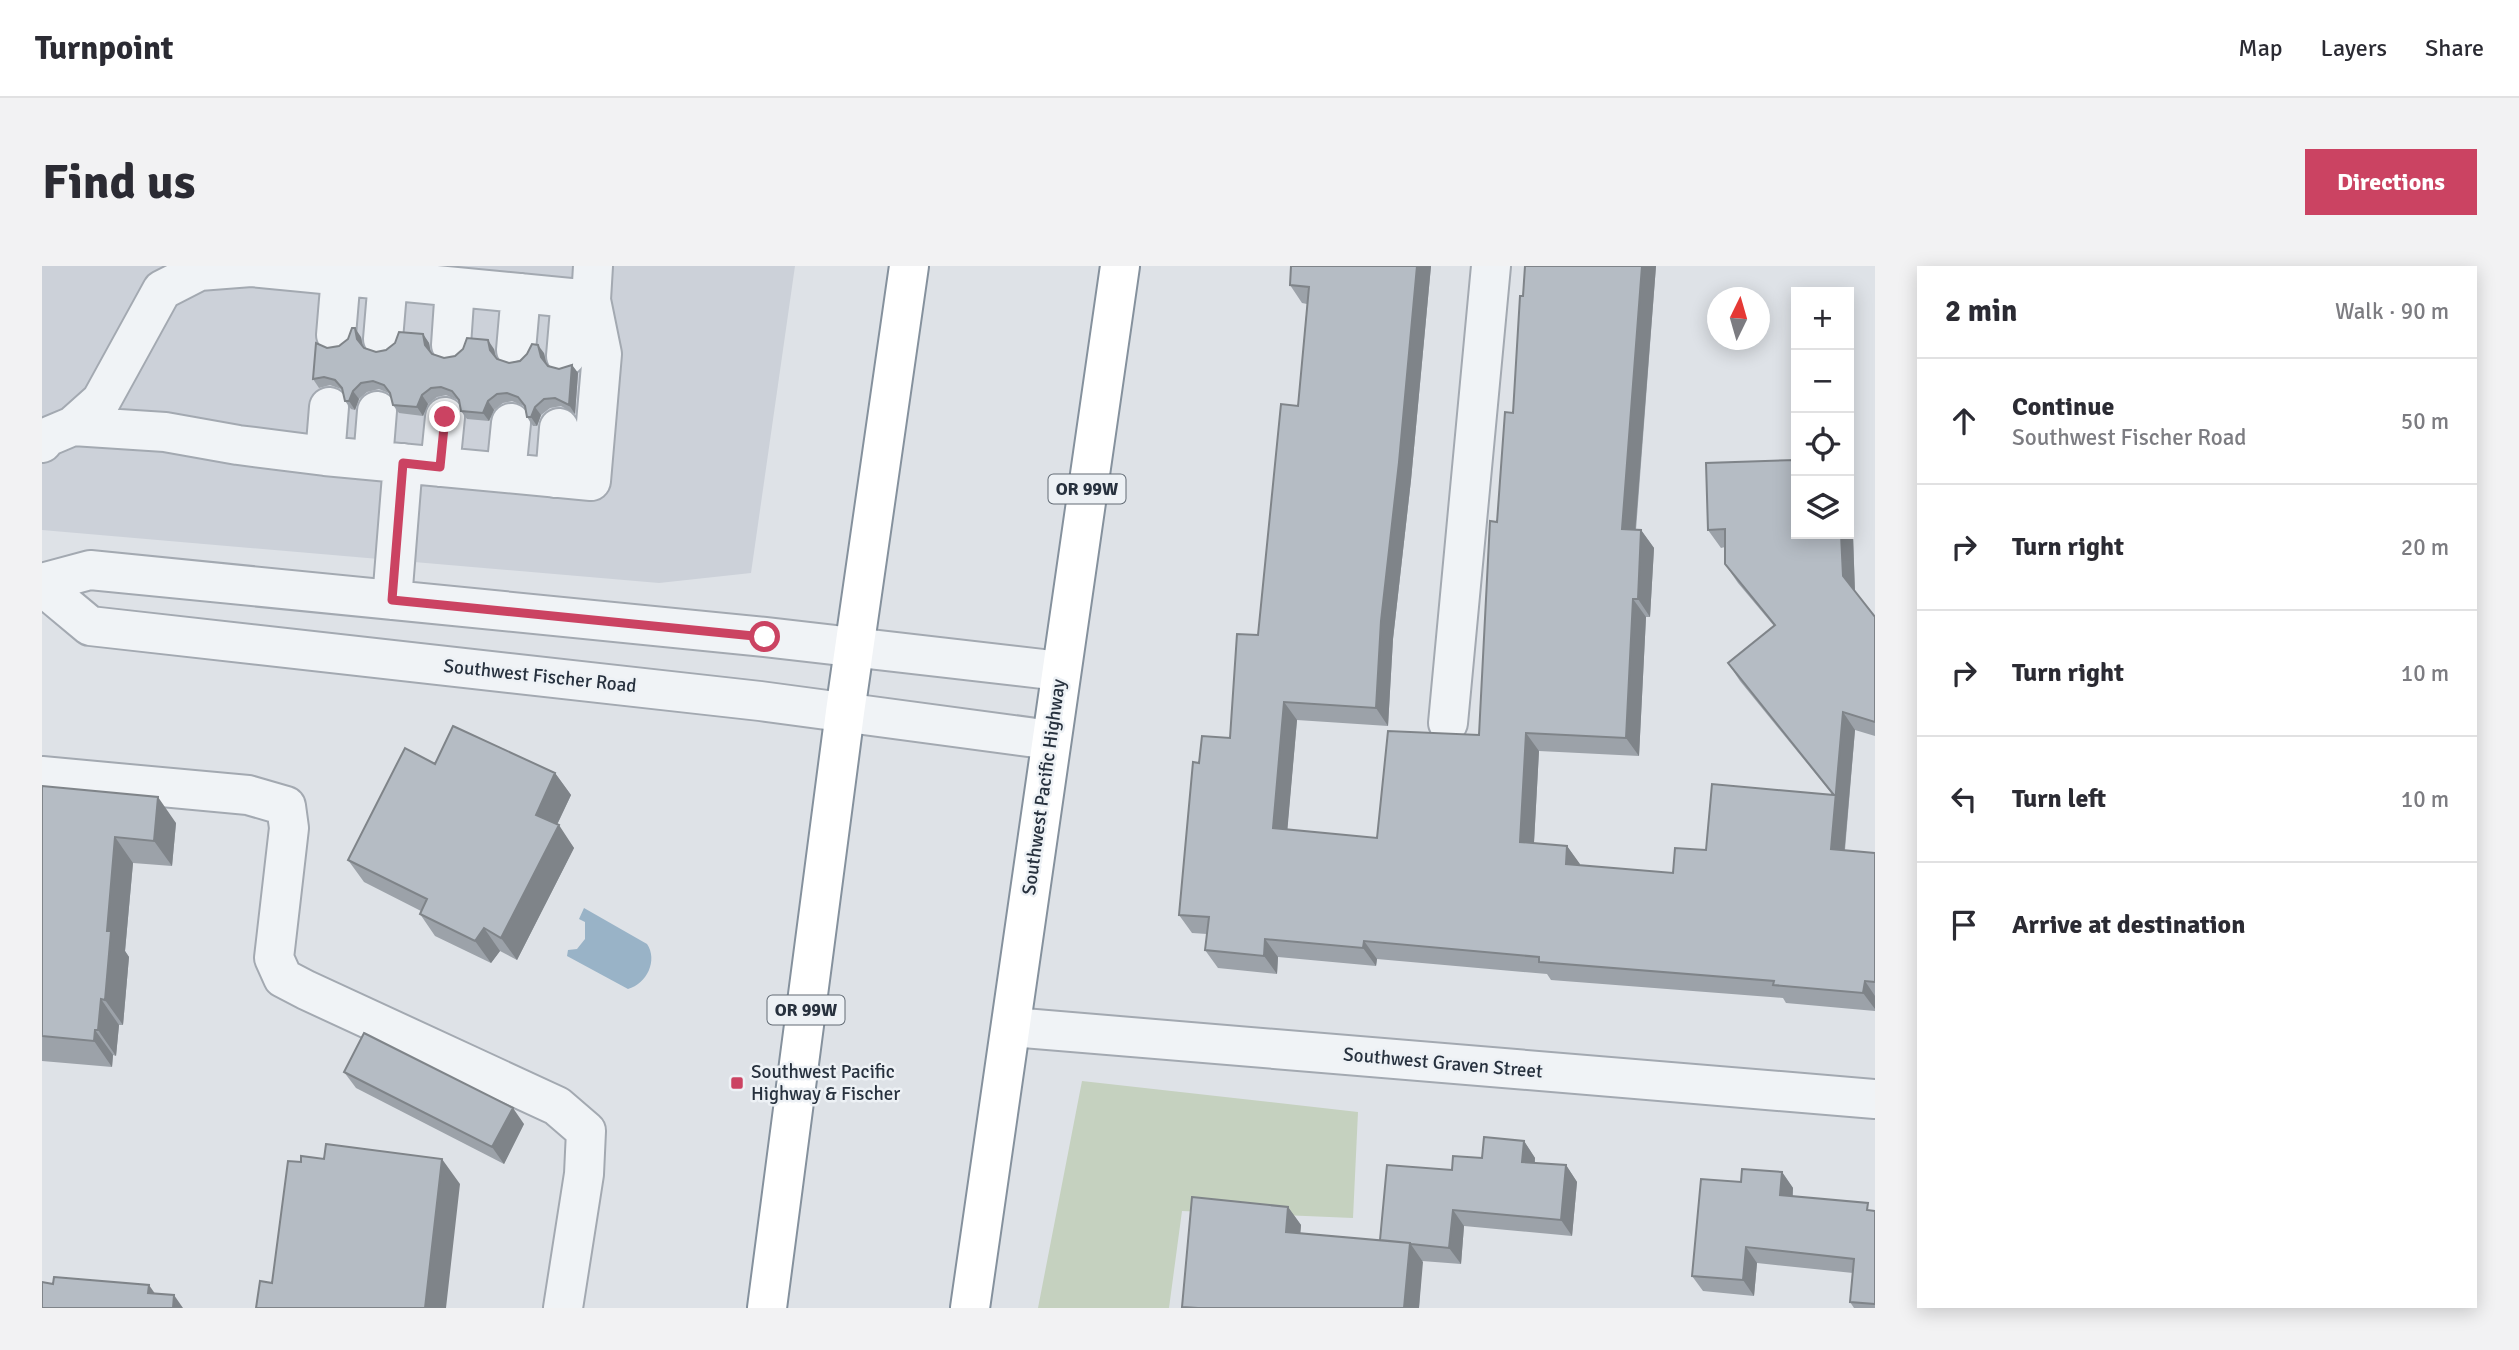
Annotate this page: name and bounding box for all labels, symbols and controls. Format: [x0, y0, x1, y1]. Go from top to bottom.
text: Turnpoint [35, 28, 173, 69]
text: Map [2238, 33, 2283, 63]
text: Layers [2321, 33, 2387, 63]
text: Share [2425, 33, 2484, 63]
button: Directions [2305, 149, 2477, 215]
text: Find us [42, 152, 195, 212]
north arrow [1707, 287, 1770, 350]
map controls [1791, 287, 1854, 539]
button: + [1791, 287, 1854, 350]
text: 2 min [1945, 293, 2017, 330]
text: Walk · 90 m [2335, 297, 2449, 326]
button: − [1791, 350, 1854, 413]
text: Continue [2012, 391, 2114, 423]
route end [429, 401, 460, 432]
icon: ahead [1945, 402, 1983, 440]
text: 50 m [2401, 407, 2449, 436]
button: locate [1791, 413, 1854, 476]
text: Southwest Fischer Road [2012, 423, 2246, 452]
road number: OR 99W [1048, 474, 1126, 504]
button: layers [1791, 476, 1854, 539]
icon: right [1945, 528, 1983, 566]
text: Turn right [2012, 531, 2124, 563]
text: 20 m [2401, 533, 2449, 562]
route start [749, 621, 780, 652]
street label: Southwest Fischer Road [442, 654, 638, 698]
icon: right [1945, 654, 1983, 692]
text: Turn right [2012, 657, 2124, 689]
text: 10 m [2401, 659, 2449, 688]
street label: Southwest Pacific Highway [1017, 677, 1071, 897]
icon: left [1945, 780, 1983, 818]
text: Turn left [2012, 783, 2106, 815]
text: 10 m [2401, 785, 2449, 814]
icon: arrive [1945, 906, 1983, 944]
text: Arrive at destination [2012, 909, 2245, 941]
road number: OR 99W [768, 996, 844, 1024]
street label: Southwest Graven Street [1342, 1042, 1544, 1084]
place label: Southwest Pacific Highway & Fischer [751, 1060, 900, 1106]
marker: Southwest Pacific Highway & Fischer [729, 1075, 745, 1091]

